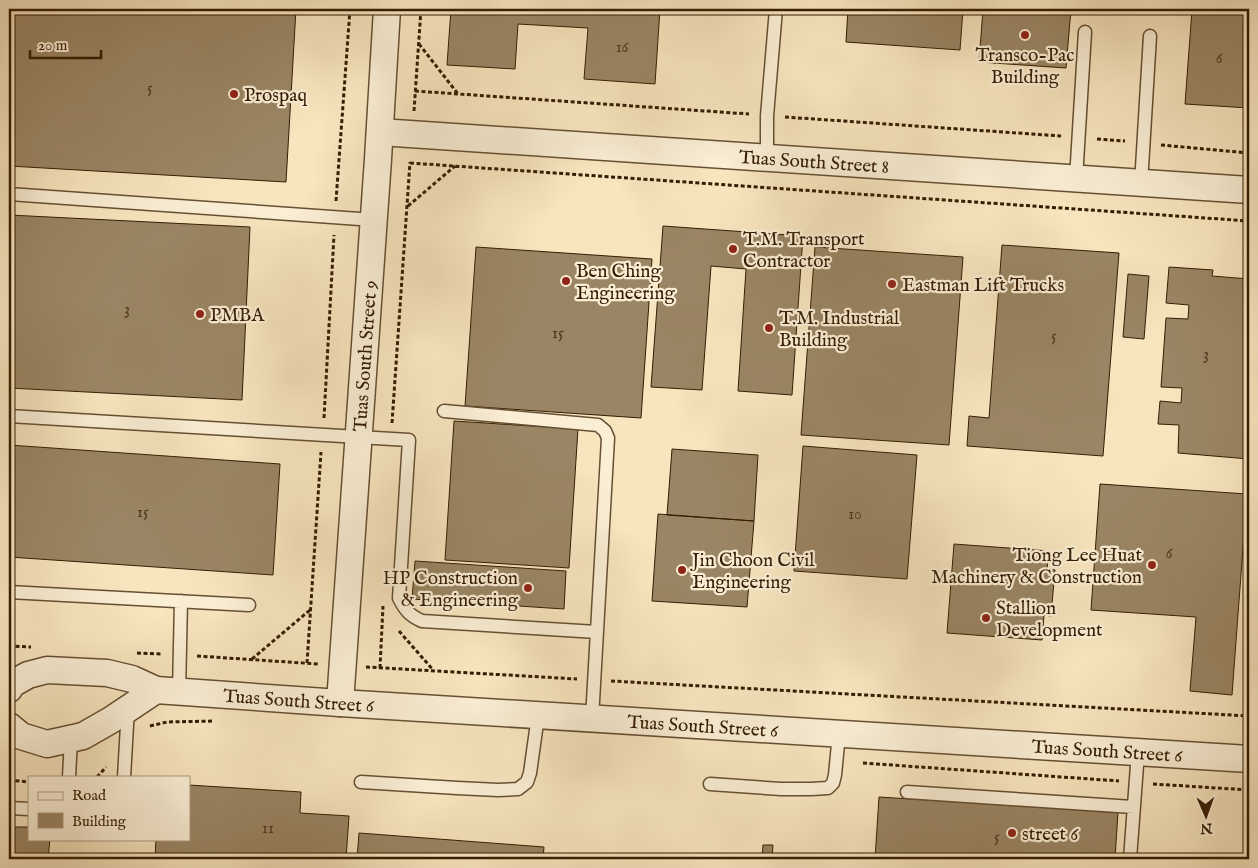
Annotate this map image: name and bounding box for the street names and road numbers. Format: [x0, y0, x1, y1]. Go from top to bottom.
street label: Tuas South Street 8 [738, 146, 890, 180]
street label: Tuas South Street 9 [349, 280, 383, 432]
street label: Tuas South Street 6 [222, 685, 376, 719]
street label: Tuas South Street 6 [627, 711, 780, 744]
street label: Tuas South Street 6 [1031, 736, 1184, 769]

